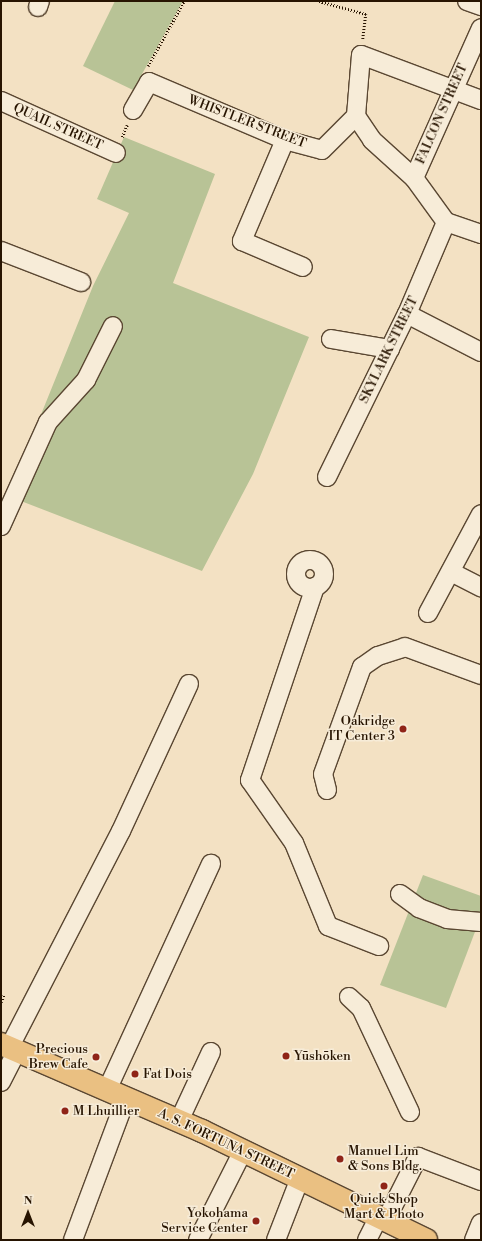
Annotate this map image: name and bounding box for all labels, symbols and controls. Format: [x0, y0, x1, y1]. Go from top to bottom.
street label: FALCON STREET [413, 61, 471, 167]
street label: WHISTLER STREET [186, 92, 308, 152]
street label: QUAIL STREET [11, 100, 105, 154]
street label: SKYLARK STREET [356, 294, 422, 406]
place label: Oakridge IT Center 3 [328, 714, 395, 745]
marker: Oakridge IT Center 3 [398, 724, 408, 734]
place label: Precious Brew Cafe [29, 1042, 88, 1073]
place label: Yūshōken [294, 1048, 351, 1064]
marker: Yūshōken [281, 1051, 291, 1061]
marker: Precious Brew Cafe [91, 1052, 101, 1062]
place label: Fat Dois [143, 1066, 192, 1082]
marker: Fat Dois [130, 1069, 140, 1079]
place label: M Lhuillier [73, 1103, 139, 1119]
marker: M Lhuillier [60, 1106, 70, 1116]
street label: A. S. FORTUNA STREET [155, 1106, 297, 1182]
place label: Manuel Lim & Sons Bldg. [348, 1144, 422, 1175]
marker: Manuel Lim & Sons Bldg. [335, 1154, 345, 1164]
marker: Quick Shop Mart & Photo [379, 1181, 389, 1191]
place label: Quick Shop Mart & Photo [344, 1192, 424, 1223]
north arrow [8, 1193, 48, 1233]
text: N [24, 1194, 32, 1208]
place label: Yokohama Service Center [161, 1206, 248, 1237]
marker: Yokohama Service Center [251, 1216, 261, 1226]

